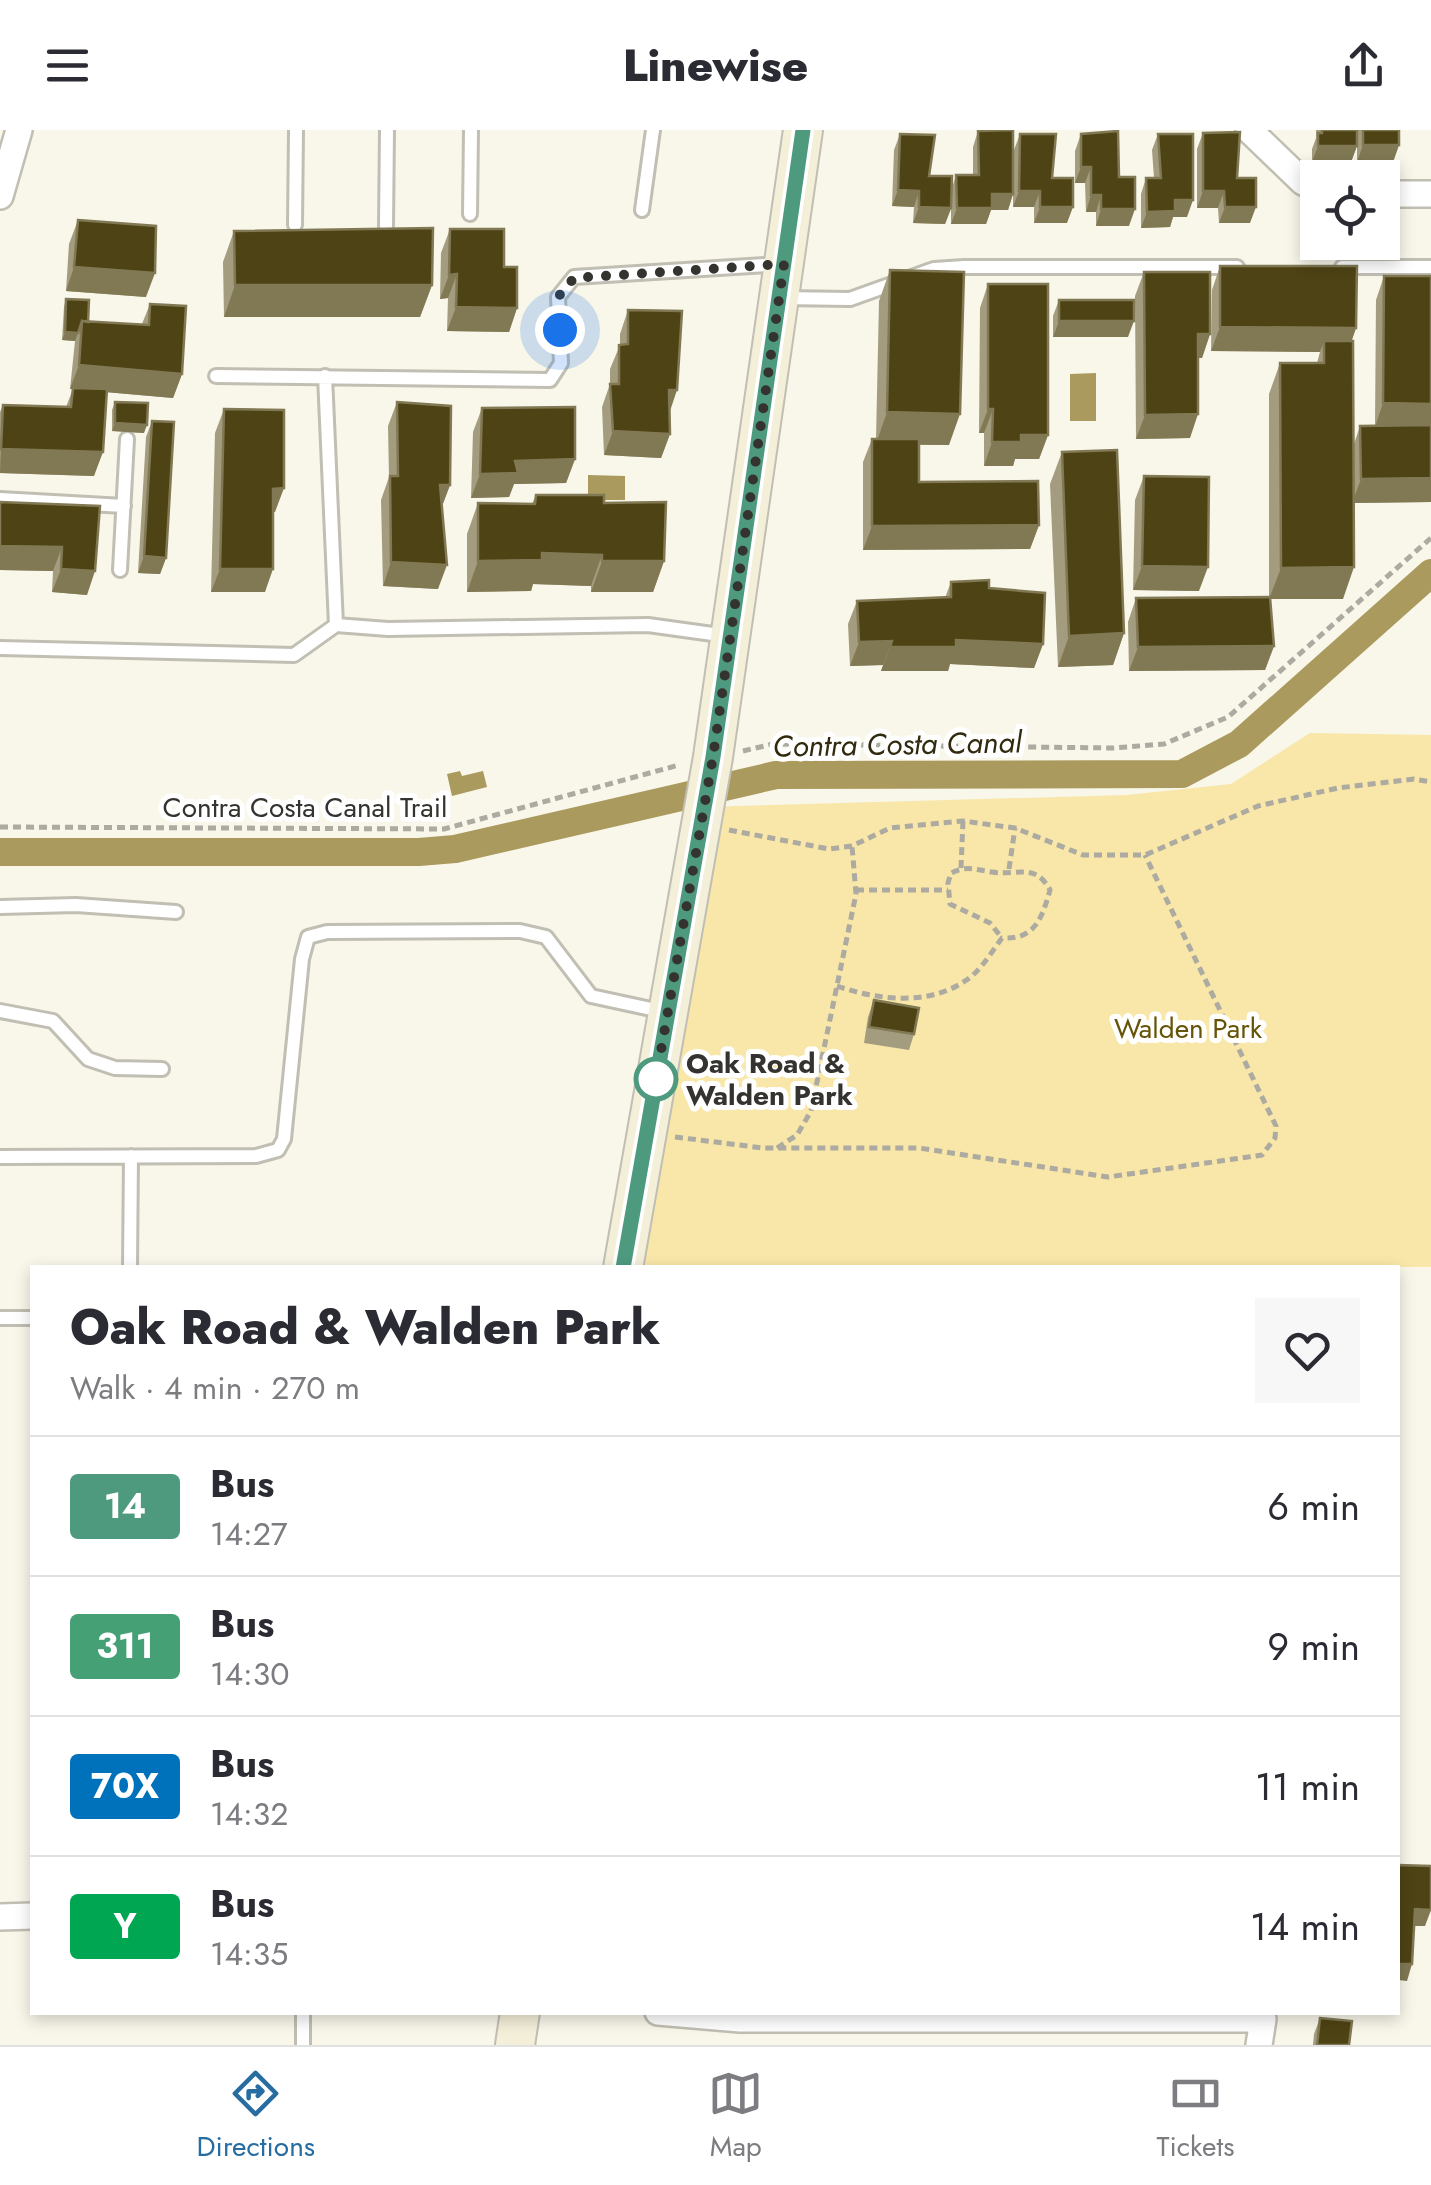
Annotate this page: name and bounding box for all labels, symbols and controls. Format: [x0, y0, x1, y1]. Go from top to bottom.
text: Linewise [623, 33, 808, 98]
icon: menu [40, 38, 95, 93]
icon: share [1336, 38, 1391, 93]
map controls [1300, 160, 1400, 260]
button: locate [1300, 160, 1400, 260]
your location [535, 305, 585, 355]
water label: Contra Costa Canal [772, 720, 1023, 768]
street label: Contra Costa Canal Trail [163, 787, 447, 828]
park label: Walden Park [1114, 1008, 1263, 1049]
place label: Oak Road & Walden Park [686, 1043, 853, 1116]
marker: Oak Road & Walden Park [635, 1058, 677, 1100]
text: Oak Road & Walden Park [70, 1293, 660, 1362]
button: heart [1255, 1298, 1360, 1403]
text: Walk · 4 min · 270 m [70, 1365, 360, 1411]
text: Bus [210, 1456, 274, 1511]
text: 6 min [1267, 1479, 1360, 1534]
text: 14 [104, 1481, 146, 1531]
text: 14:27 [210, 1511, 288, 1557]
text: Bus [210, 1596, 274, 1651]
text: 9 min [1267, 1619, 1360, 1674]
text: 311 [96, 1621, 154, 1671]
text: 14:30 [210, 1651, 289, 1697]
text: Bus [210, 1736, 274, 1791]
text: 11 min [1255, 1759, 1360, 1814]
text: 70X [91, 1761, 159, 1811]
text: 14:32 [210, 1791, 288, 1837]
text: Bus [210, 1876, 274, 1931]
text: 14 min [1250, 1899, 1360, 1954]
text: Y [113, 1901, 137, 1951]
text: 14:35 [210, 1931, 288, 1977]
tab: Directions [197, 2066, 315, 2167]
tab: Map [708, 2066, 763, 2167]
tab: Tickets [1156, 2066, 1234, 2167]

